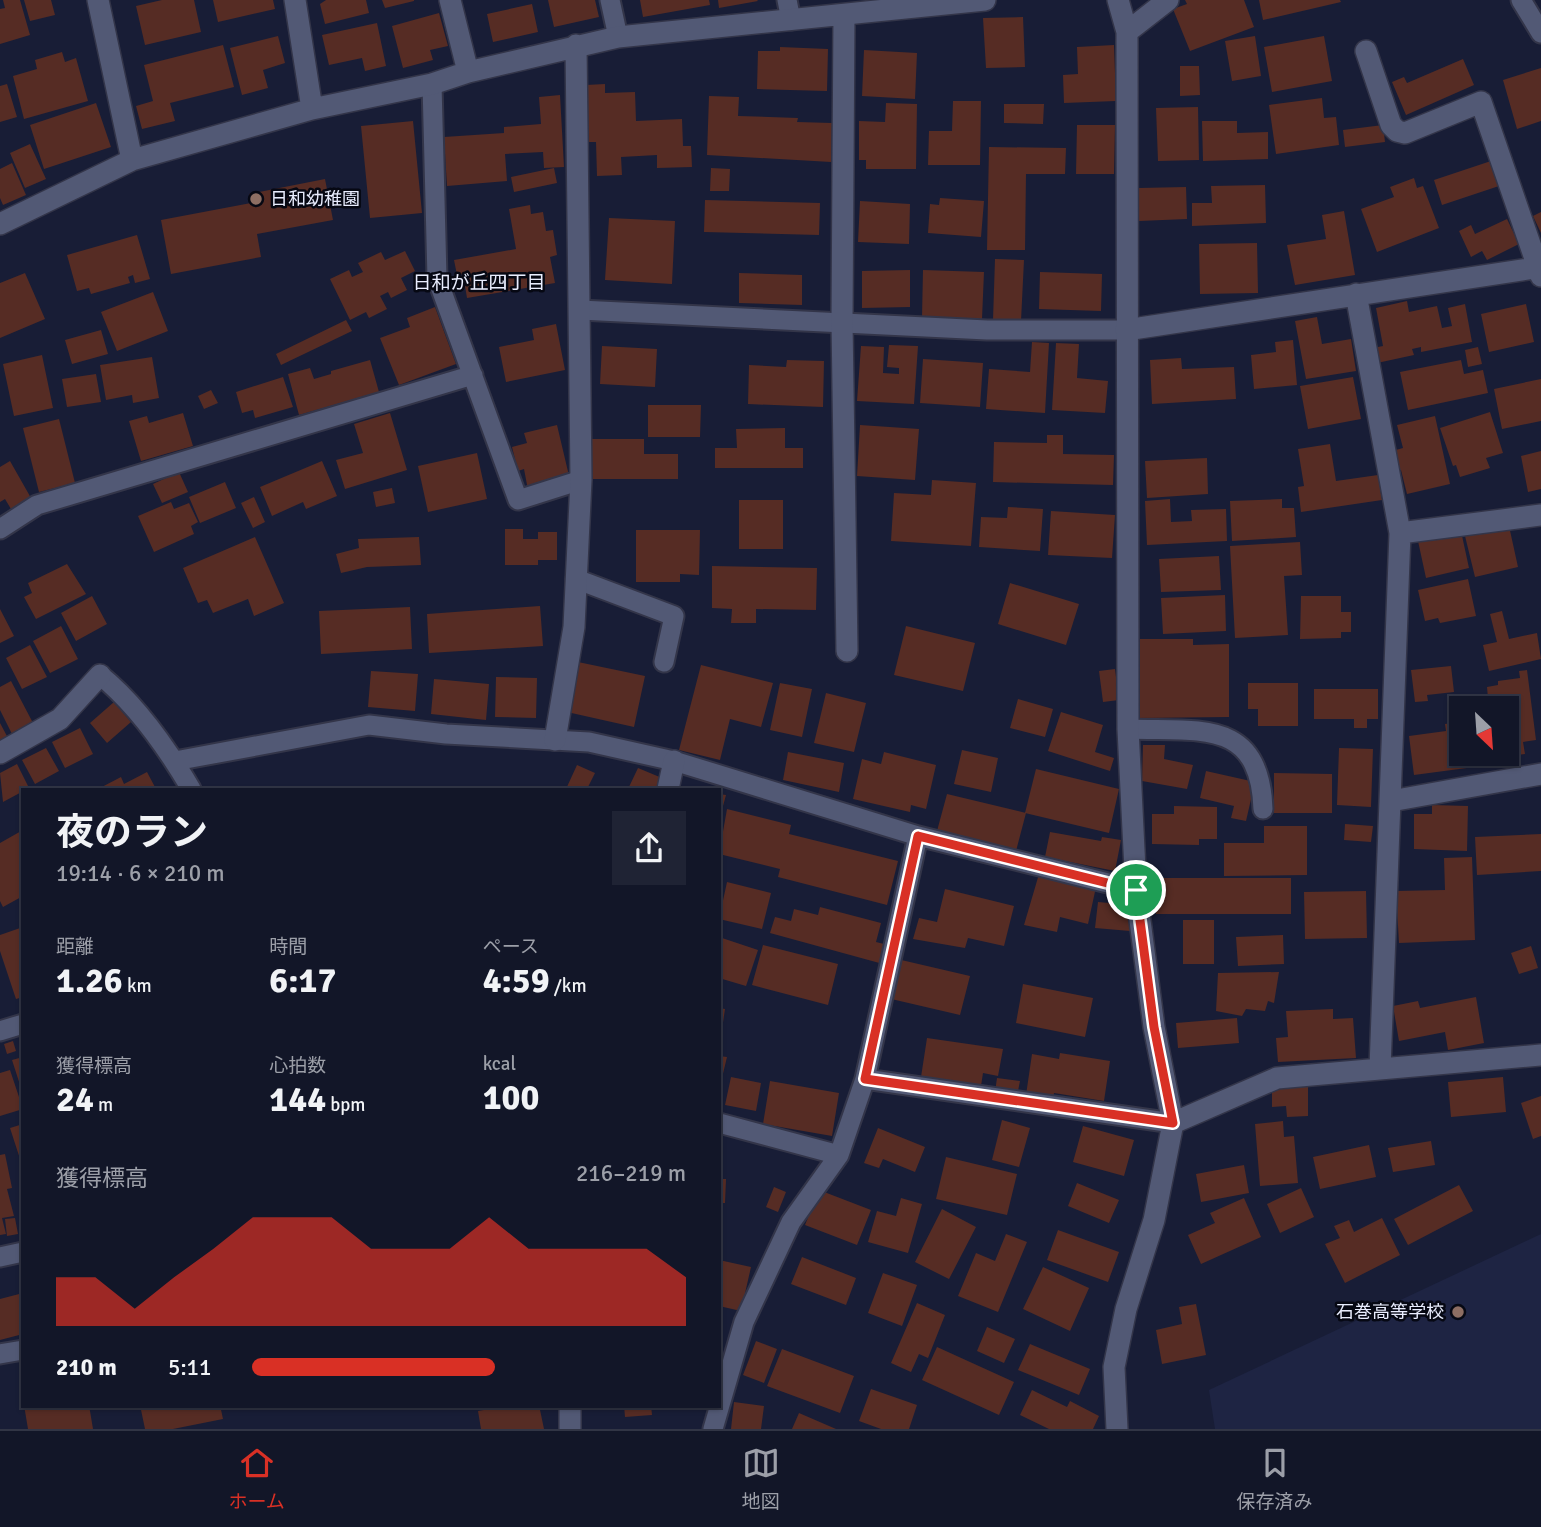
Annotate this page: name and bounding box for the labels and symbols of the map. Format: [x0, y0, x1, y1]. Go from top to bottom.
place label: 日和幼稚園 [270, 188, 360, 210]
marker: 日和幼稚園 [248, 191, 264, 207]
district label: 日和が丘四丁目 [412, 271, 546, 295]
north arrow [1449, 696, 1519, 766]
pin [1106, 860, 1166, 920]
place label: 石巻高等学校 [1336, 1301, 1444, 1323]
marker: 石巻高等学校 [1450, 1304, 1466, 1320]

